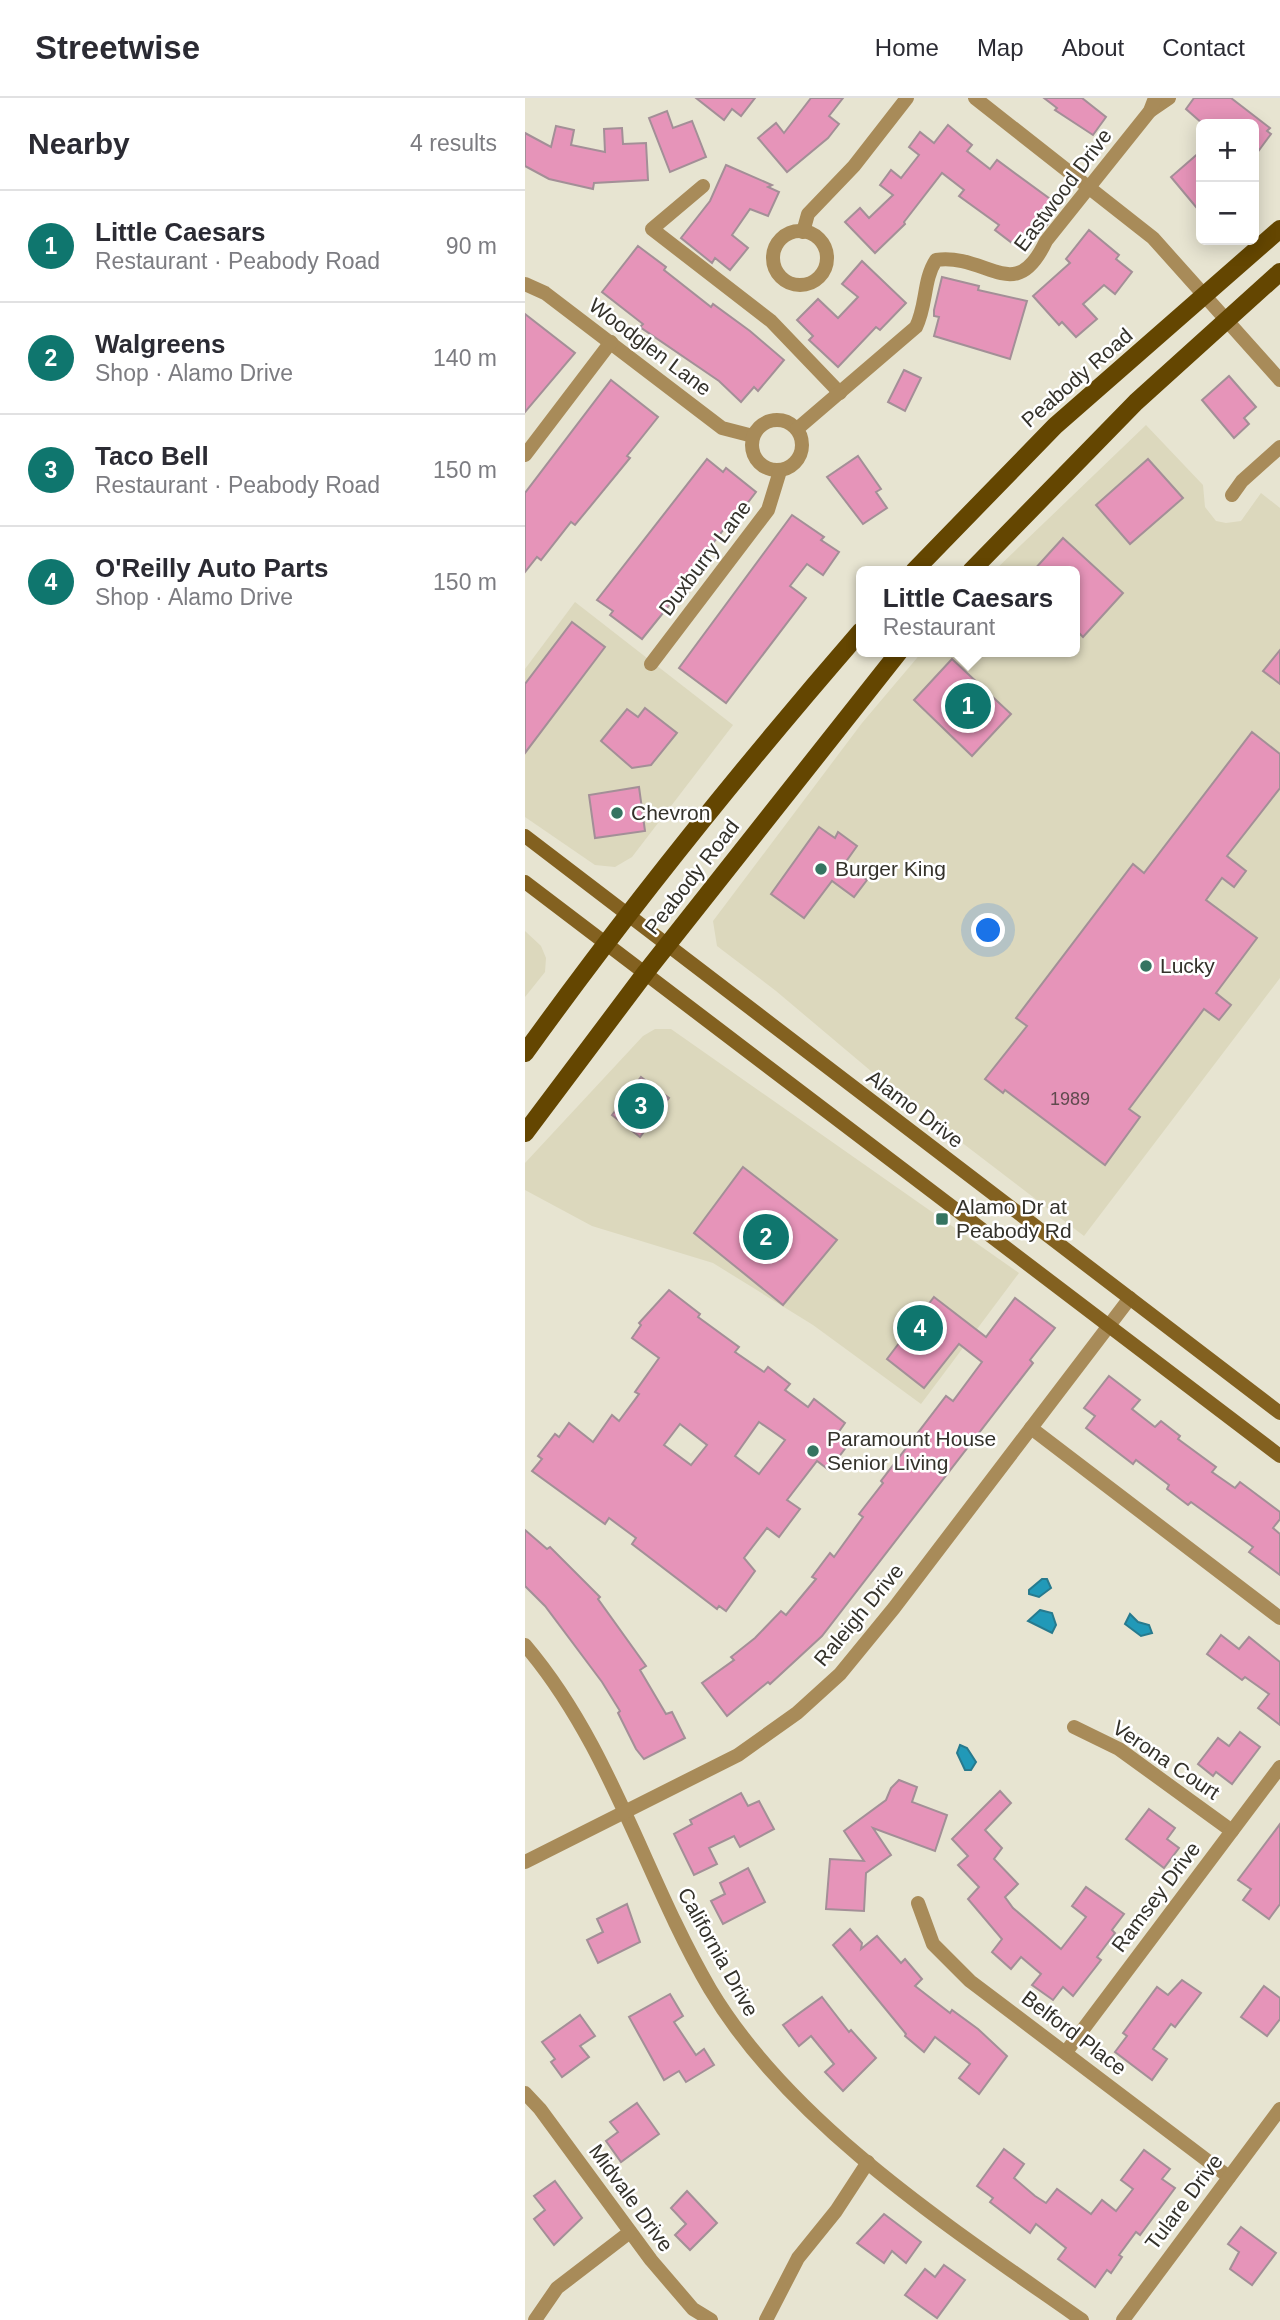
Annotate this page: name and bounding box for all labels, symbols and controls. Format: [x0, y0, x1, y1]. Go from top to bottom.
text: Streetwise [35, 29, 200, 66]
text: Home [875, 34, 939, 61]
text: Map [977, 34, 1024, 61]
text: About [1062, 34, 1124, 61]
text: Contact [1162, 34, 1245, 61]
map controls [1196, 119, 1259, 245]
button: + [1196, 119, 1259, 182]
street label: Eastwood Drive [1009, 124, 1116, 255]
text: Nearby [28, 127, 130, 160]
text: 4 results [410, 130, 497, 156]
button: − [1196, 182, 1259, 245]
text: Little Caesars [95, 217, 266, 247]
text: 1 [45, 233, 57, 259]
text: 90 m [446, 233, 497, 259]
text: Restaurant · Peabody Road [95, 248, 380, 274]
street label: Woodglen Lane [585, 293, 716, 400]
street label: Peabody Road [1017, 323, 1137, 432]
text: Walgreens [95, 329, 226, 359]
text: 2 [45, 345, 57, 371]
text: 140 m [433, 345, 497, 371]
text: Shop · Alamo Drive [95, 360, 293, 386]
text: Taco Bell [95, 441, 209, 471]
text: 3 [45, 457, 57, 483]
text: 150 m [433, 457, 497, 483]
text: Restaurant · Peabody Road [95, 472, 380, 498]
street label: Duxburry Lane [654, 496, 755, 620]
text: O'Reilly Auto Parts [95, 553, 329, 583]
popup [856, 566, 1080, 657]
text: 4 [45, 569, 57, 595]
text: 150 m [433, 569, 497, 595]
text: Little Caesars [883, 583, 1053, 613]
text: Shop · Alamo Drive [95, 584, 293, 610]
text: Restaurant [883, 614, 995, 640]
pin: 1 [945, 680, 991, 732]
place label: Chevron [631, 801, 710, 824]
marker: Chevron [609, 805, 625, 821]
street label: Peabody Road [640, 815, 743, 939]
place label: Burger King [835, 857, 946, 880]
marker: Burger King [813, 861, 829, 877]
your location [971, 913, 1005, 947]
place label: Lucky [1160, 954, 1215, 977]
marker: Lucky [1138, 958, 1154, 974]
street label: Alamo Drive [863, 1065, 968, 1152]
pin: 3 [618, 1080, 664, 1132]
house number: 1989 [1050, 1089, 1090, 1109]
place label: Alamo Dr at Peabody Rd [956, 1195, 1072, 1242]
pin: 2 [743, 1211, 789, 1263]
marker: Alamo Dr at Peabody Rd [934, 1211, 950, 1227]
pin: 4 [897, 1302, 943, 1354]
place label: Paramount House Senior Living [827, 1427, 996, 1474]
marker: Paramount House Senior Living [805, 1443, 821, 1459]
street label: Raleigh Drive [809, 1559, 908, 1670]
street label: Verona Court [1109, 1715, 1224, 1804]
street label: Ramsey Drive [1107, 1837, 1204, 1956]
street label: California Drive [674, 1883, 763, 2020]
street label: Belford Place [1018, 1986, 1131, 2079]
street label: Midvale Drive [585, 2139, 678, 2256]
street label: Tulare Drive [1140, 2149, 1227, 2254]

